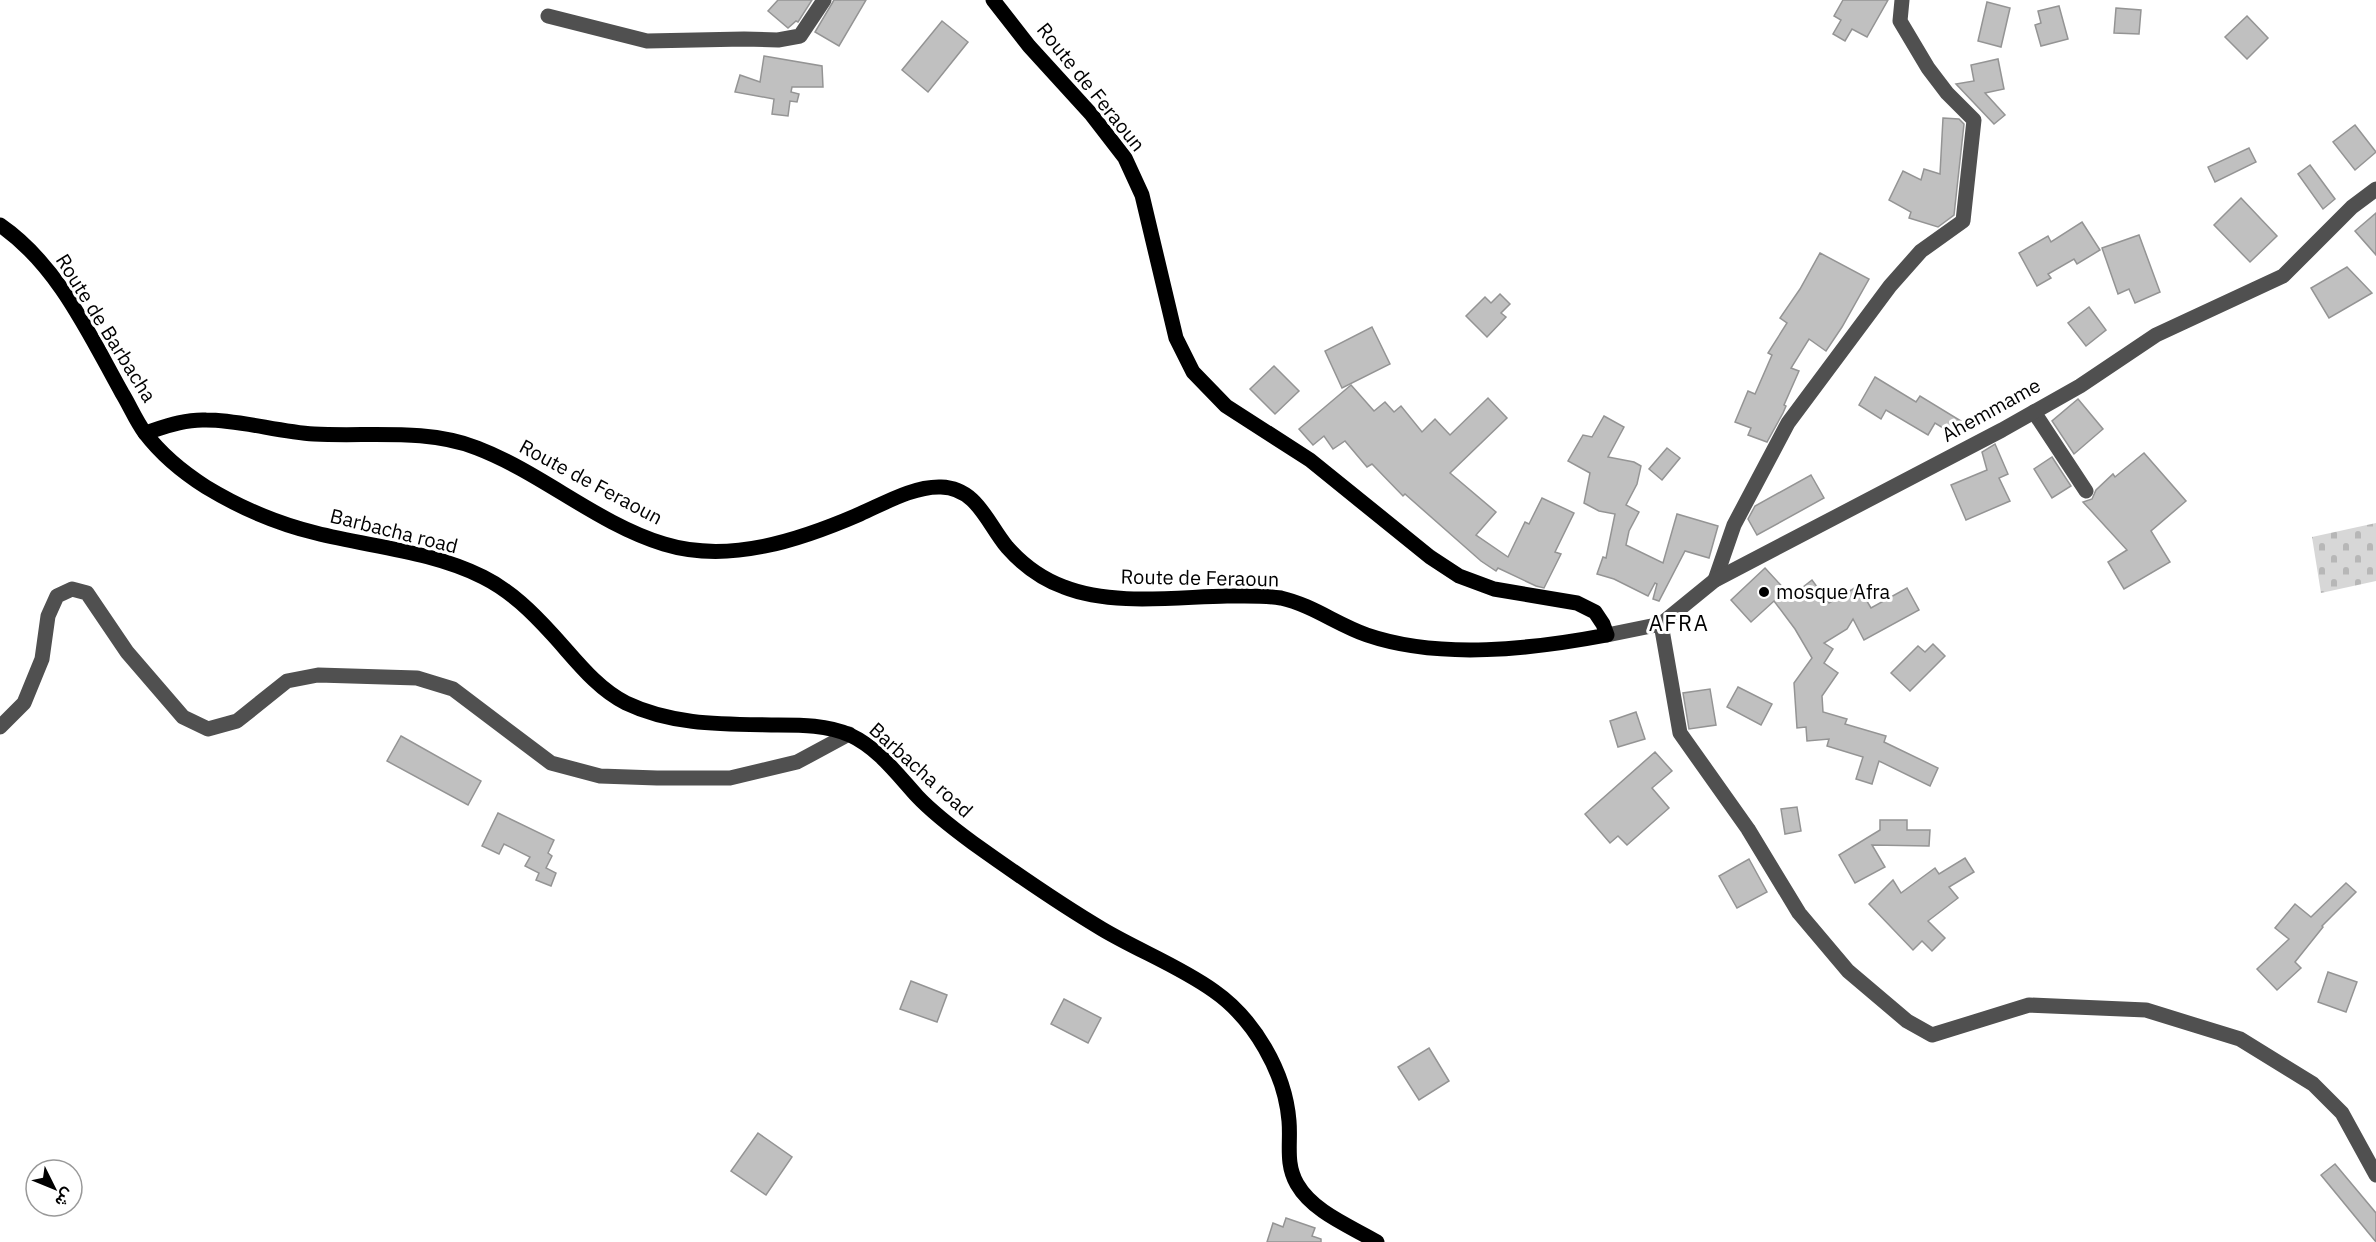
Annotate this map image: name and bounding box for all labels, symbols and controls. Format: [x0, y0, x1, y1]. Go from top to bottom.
street label: Route de Feraoun [1031, 17, 1152, 157]
street label: Route de Barbacha [50, 248, 163, 407]
street label: Ahemmame [1936, 371, 2045, 448]
street label: Route de Feraoun [515, 432, 668, 531]
street label: Barbacha road [327, 502, 461, 559]
street label: Route de Feraoun [1121, 563, 1279, 592]
place label: mosque Afra [1776, 578, 1891, 605]
marker: mosque Afra [1757, 585, 1771, 599]
district label: AFRA [1649, 608, 1709, 637]
street label: Barbacha road [864, 716, 979, 823]
north arrow [24, 1158, 84, 1218]
text: ش [51, 1184, 79, 1212]

